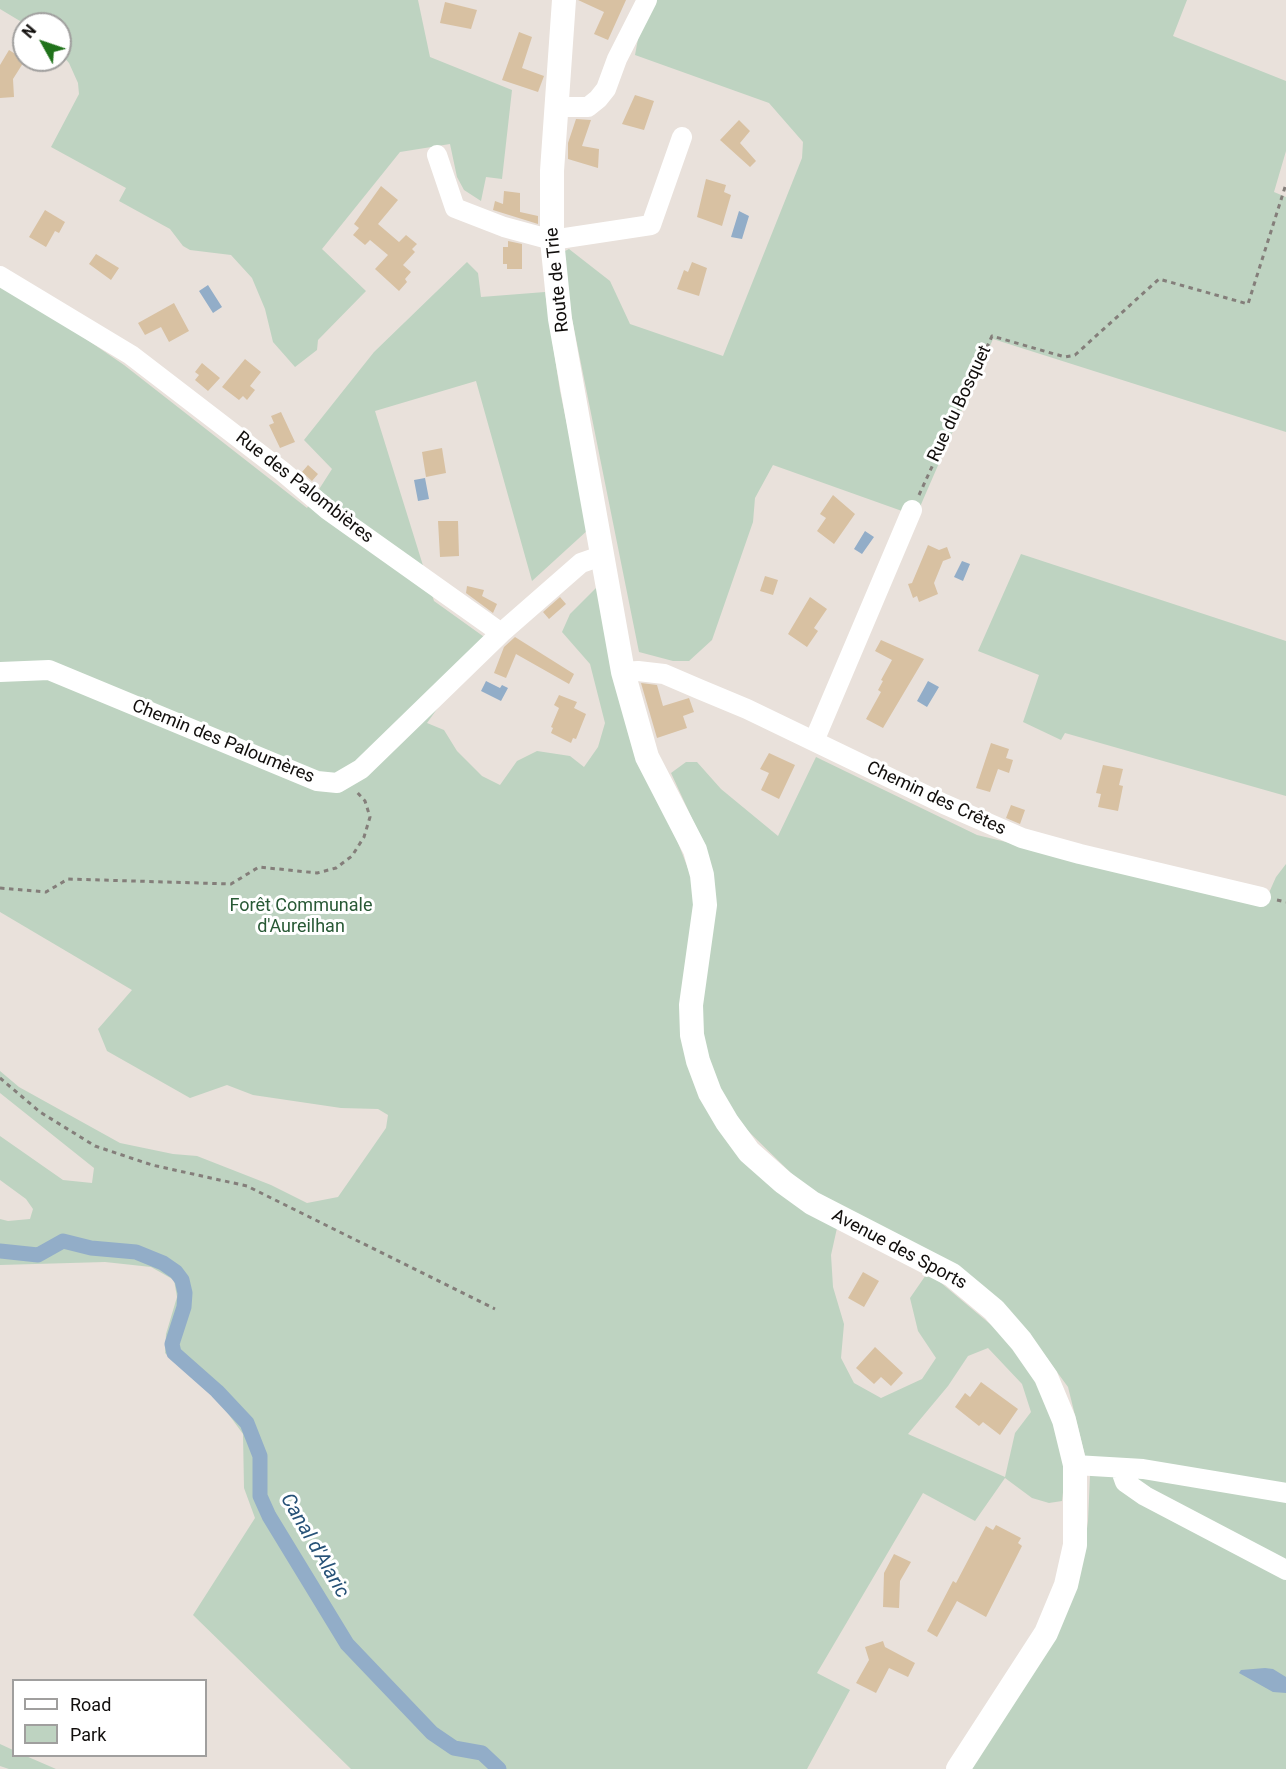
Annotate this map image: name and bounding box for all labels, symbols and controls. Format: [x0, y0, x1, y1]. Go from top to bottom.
north arrow [12, 12, 72, 72]
text: N [18, 21, 40, 42]
street label: Route de Trie [542, 226, 574, 334]
street label: Rue du Bosquet [924, 342, 996, 466]
street label: Rue des Palombières [231, 428, 377, 548]
street label: Chemin des Paloumères [129, 695, 317, 789]
street label: Chemin des Crêtes [863, 757, 1009, 841]
park label: Forêt Communale d'Aureilhan [230, 895, 372, 938]
street label: Avenue des Sports [828, 1205, 970, 1295]
water label: Canal d'Alaric [274, 1490, 354, 1602]
legend [12, 1679, 207, 1757]
text: Road [70, 1694, 111, 1715]
text: Park [70, 1724, 106, 1745]

